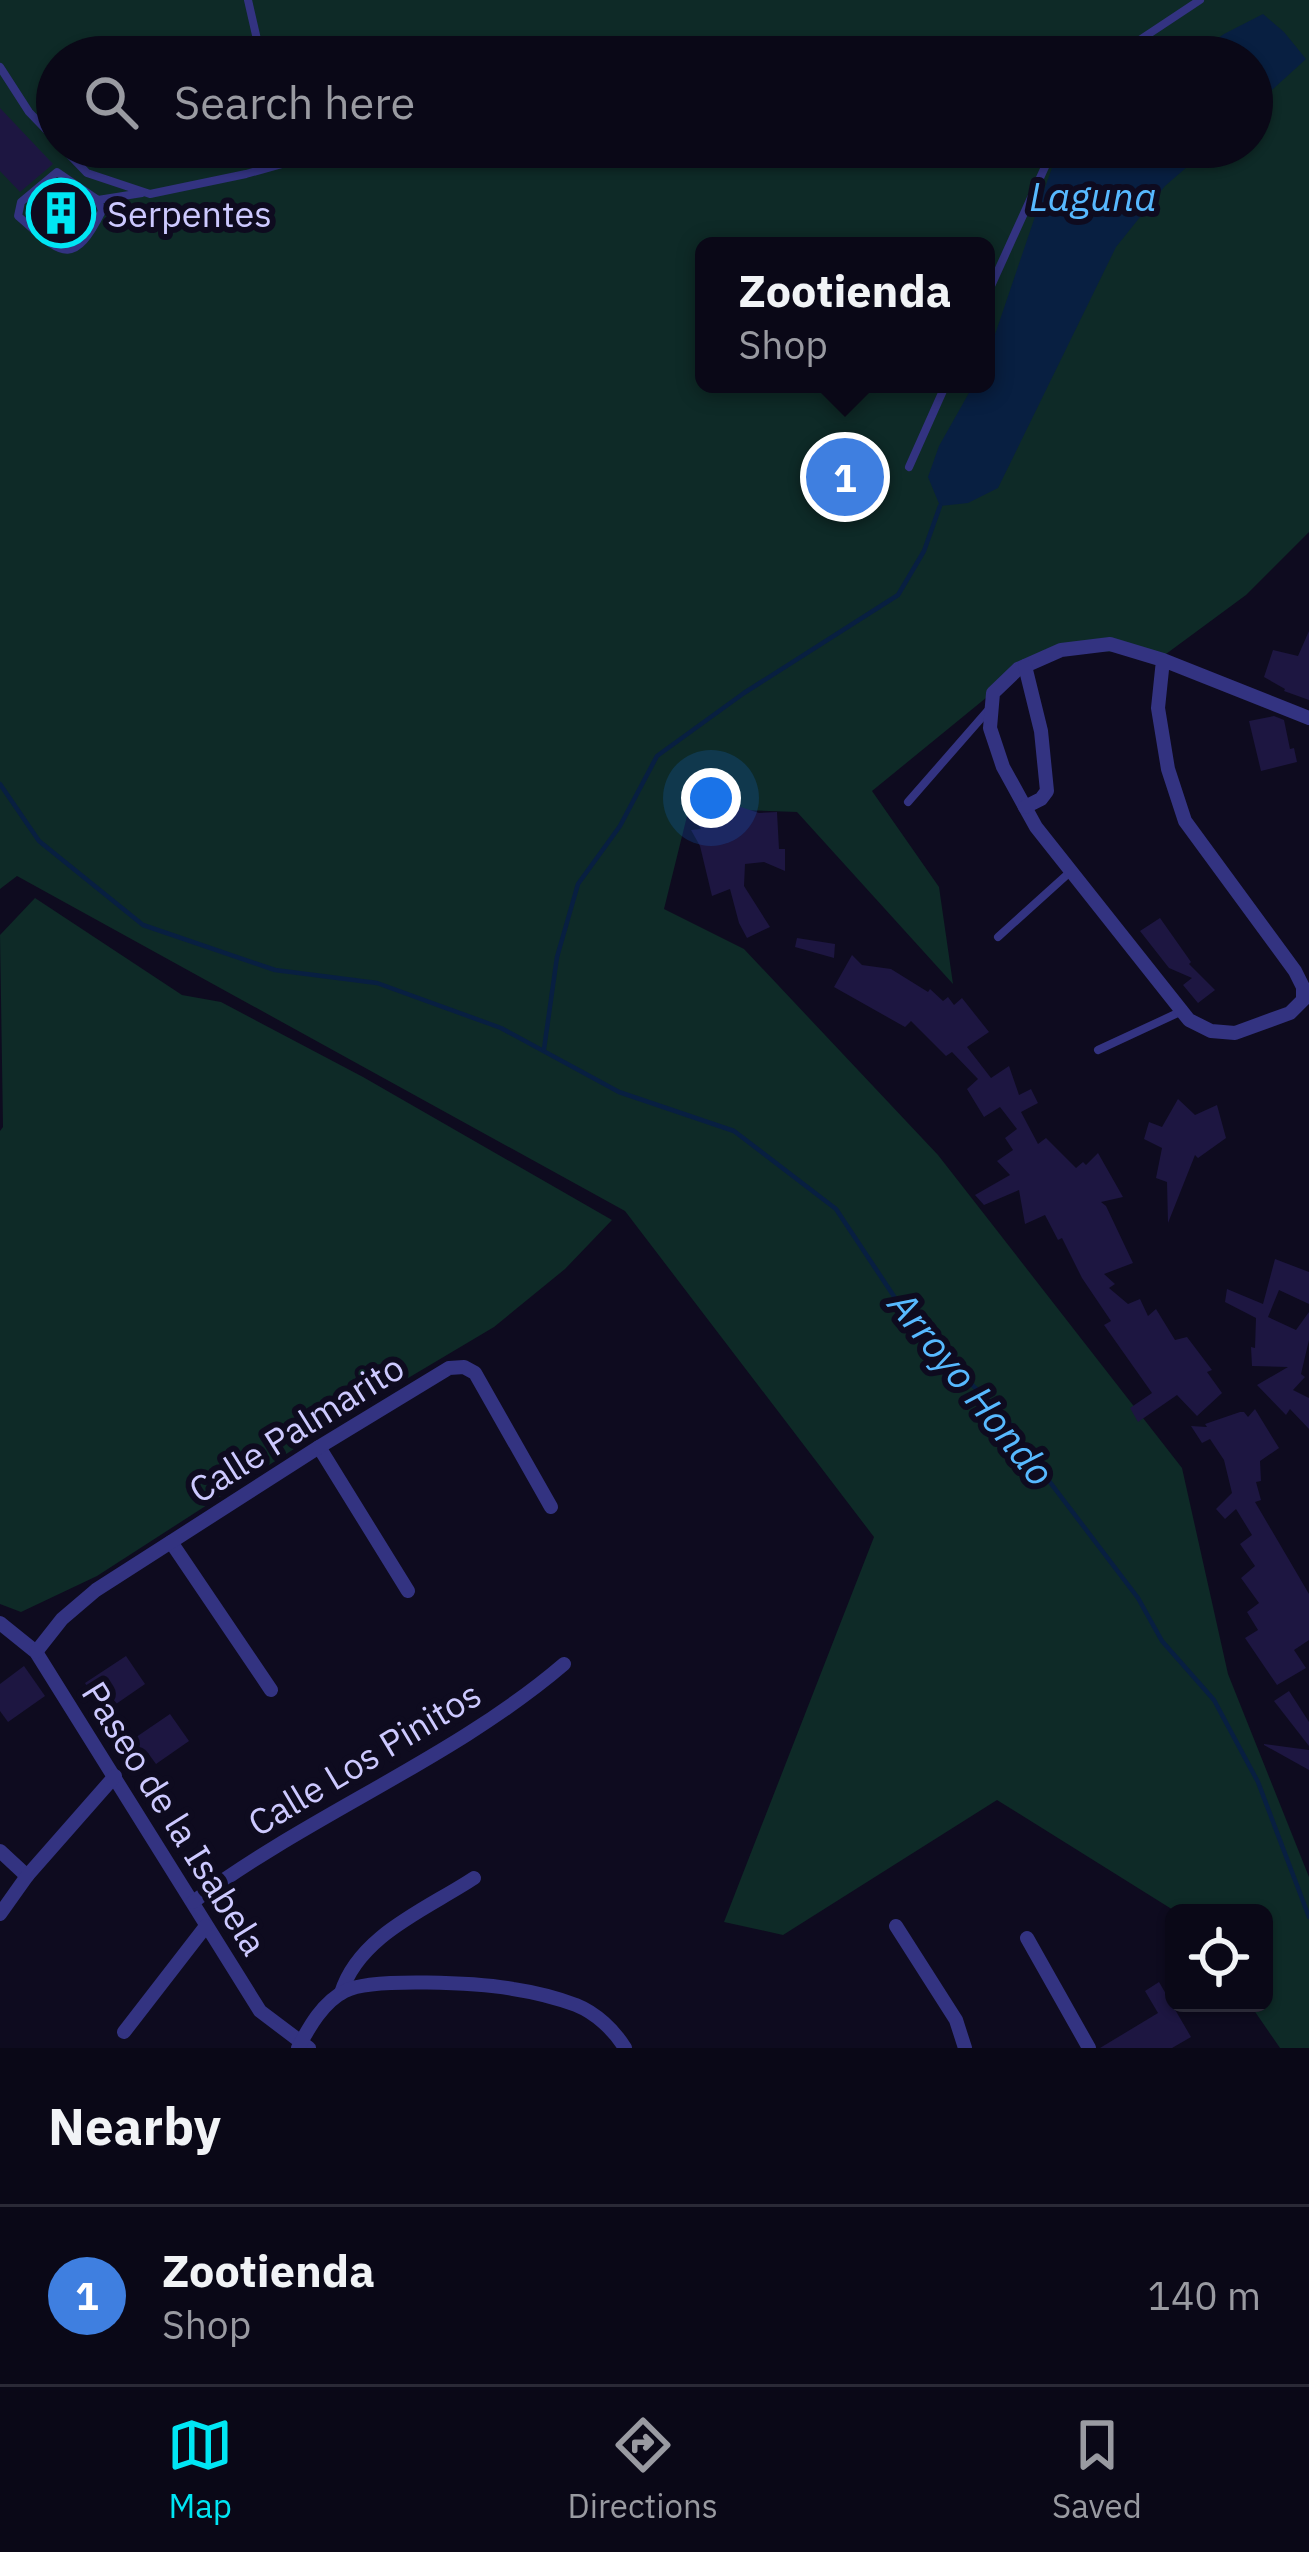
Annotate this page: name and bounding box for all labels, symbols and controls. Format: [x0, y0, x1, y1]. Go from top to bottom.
search box [36, 36, 1273, 168]
icon: search [78, 69, 144, 135]
text: Search here [174, 73, 415, 131]
water label: Laguna [1029, 171, 1157, 222]
building icon: Serpentes [26, 178, 96, 248]
place label: Serpentes [107, 190, 272, 237]
popup [695, 237, 995, 393]
text: Zootienda [739, 261, 951, 319]
text: Shop [739, 319, 828, 370]
pin: 1 [806, 432, 884, 522]
your location [681, 768, 741, 828]
water label: Arroyo Hondo [876, 1278, 1066, 1496]
street label: Calle Palmarito [180, 1343, 412, 1513]
street label: Calle Los Pinitos [239, 1670, 489, 1846]
street label: Paseo de la Isabela [72, 1672, 278, 1964]
map controls [1165, 1904, 1273, 2012]
button: locate [1165, 1904, 1273, 2012]
text: Nearby [48, 2093, 221, 2159]
text: Zootienda [162, 2241, 375, 2299]
text: 1 [75, 2270, 99, 2321]
text: 140 m [1148, 2270, 1261, 2321]
text: Shop [162, 2299, 251, 2350]
tab: Map [167, 2412, 233, 2527]
tab: Directions [568, 2412, 718, 2527]
tab: Saved [1052, 2412, 1142, 2527]

